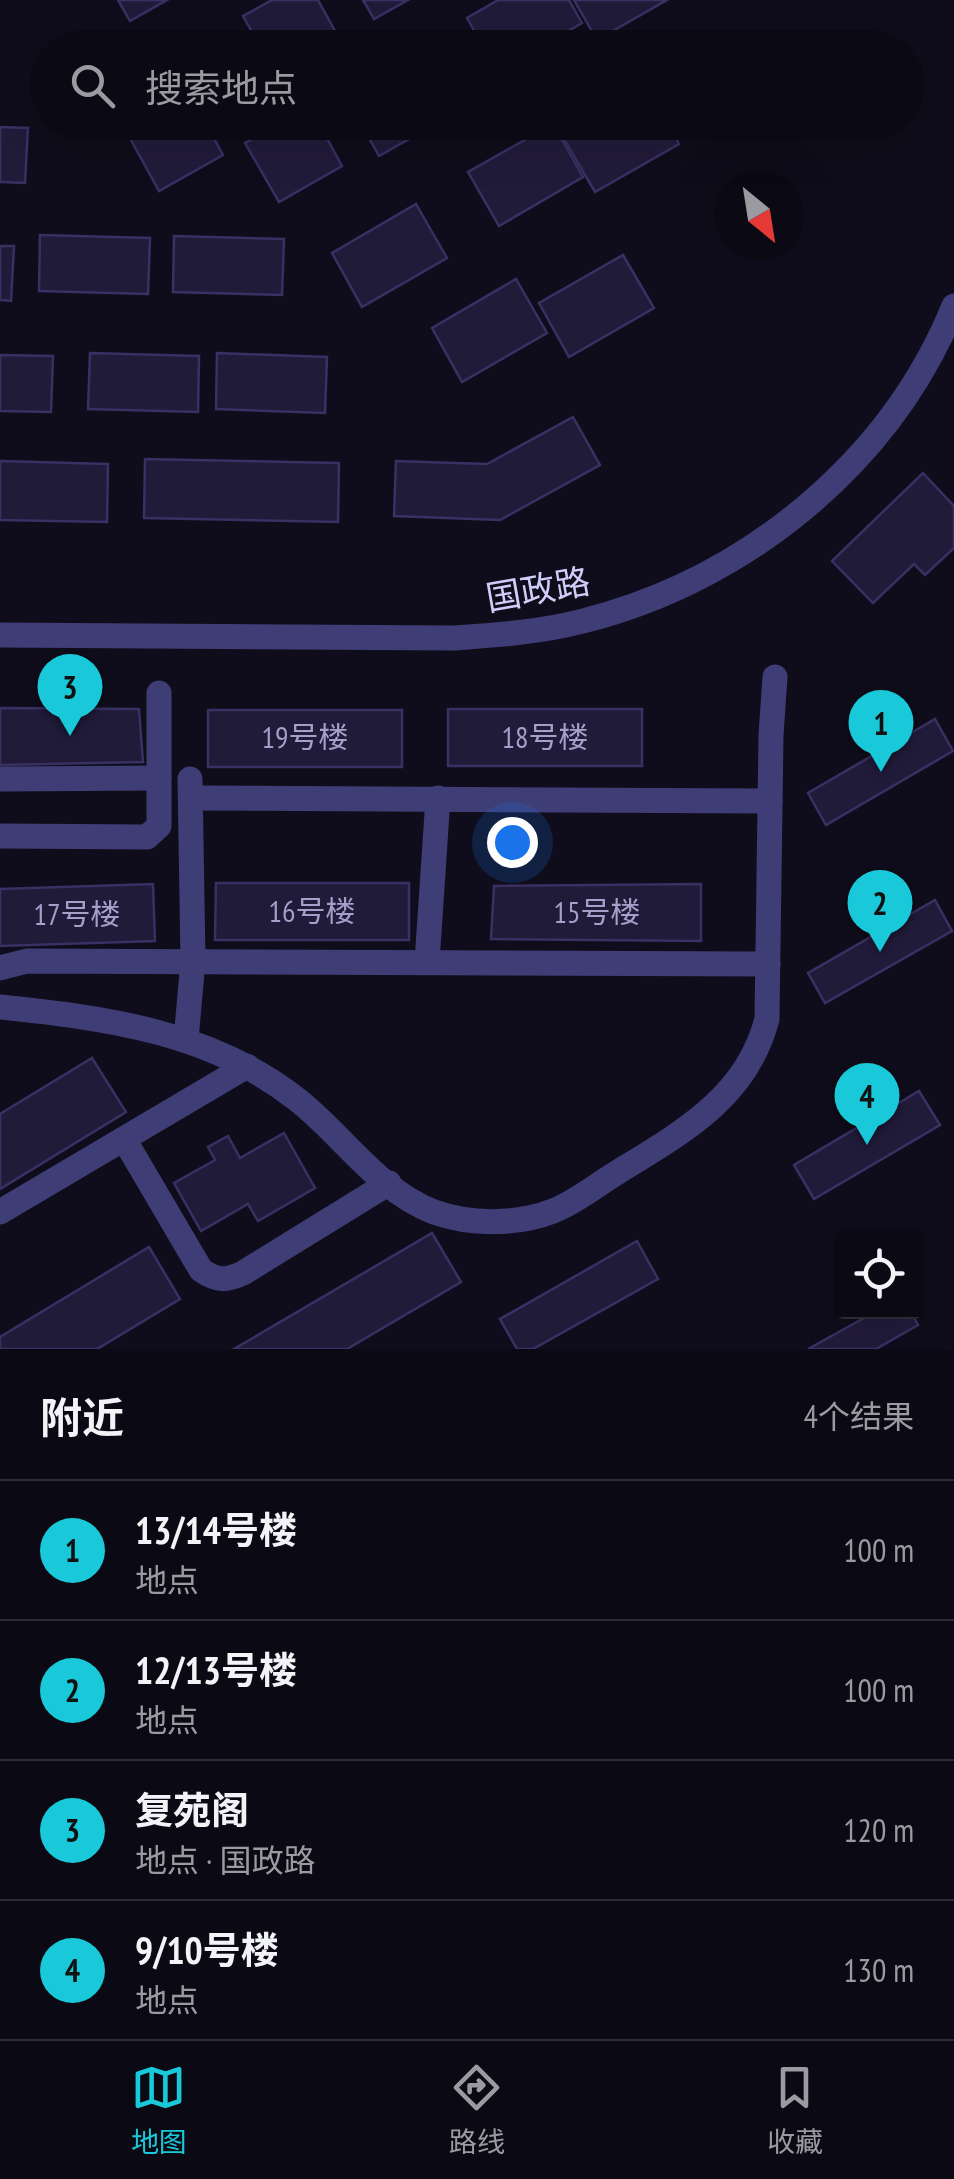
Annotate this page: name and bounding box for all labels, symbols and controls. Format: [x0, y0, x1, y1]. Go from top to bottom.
search box [30, 30, 924, 140]
icon: search [65, 58, 120, 113]
text: 搜索地点 [145, 63, 297, 112]
north arrow [714, 170, 804, 260]
street label: 国政路 [482, 557, 594, 621]
pin: 3 [38, 654, 102, 736]
pin: 1 [848, 690, 914, 772]
house number: 19号楼 [262, 717, 349, 756]
house number: 18号楼 [502, 717, 589, 756]
your location [487, 817, 538, 868]
pin: 2 [848, 870, 912, 952]
house number: 16号楼 [269, 891, 356, 930]
house number: 15号楼 [554, 892, 641, 931]
house number: 17号楼 [34, 894, 121, 933]
pin: 4 [834, 1062, 900, 1145]
map controls [834, 1229, 924, 1319]
button: locate [834, 1229, 924, 1319]
text: 附近 [40, 1390, 124, 1445]
text: 4个结果 [804, 1395, 914, 1437]
text: 13/14号楼 [135, 1505, 297, 1554]
text: 1 [65, 1529, 80, 1571]
text: 100 m [843, 1529, 914, 1571]
text: 地点 [135, 1559, 199, 1601]
text: 12/13号楼 [135, 1645, 297, 1694]
text: 2 [65, 1669, 80, 1711]
text: 100 m [843, 1669, 914, 1711]
text: 地点 [135, 1699, 199, 1741]
text: 复苑阁 [135, 1785, 249, 1834]
text: 3 [65, 1809, 80, 1851]
text: 120 m [843, 1809, 914, 1851]
text: 地点 · 国政路 [135, 1839, 315, 1881]
text: 9/10号楼 [135, 1925, 279, 1974]
text: 4 [65, 1949, 80, 1991]
text: 130 m [843, 1949, 914, 1991]
text: 地点 [135, 1979, 199, 2021]
tab: 地图 [131, 2060, 187, 2160]
tab: 路线 [449, 2060, 505, 2160]
tab: 收藏 [767, 2060, 823, 2160]

